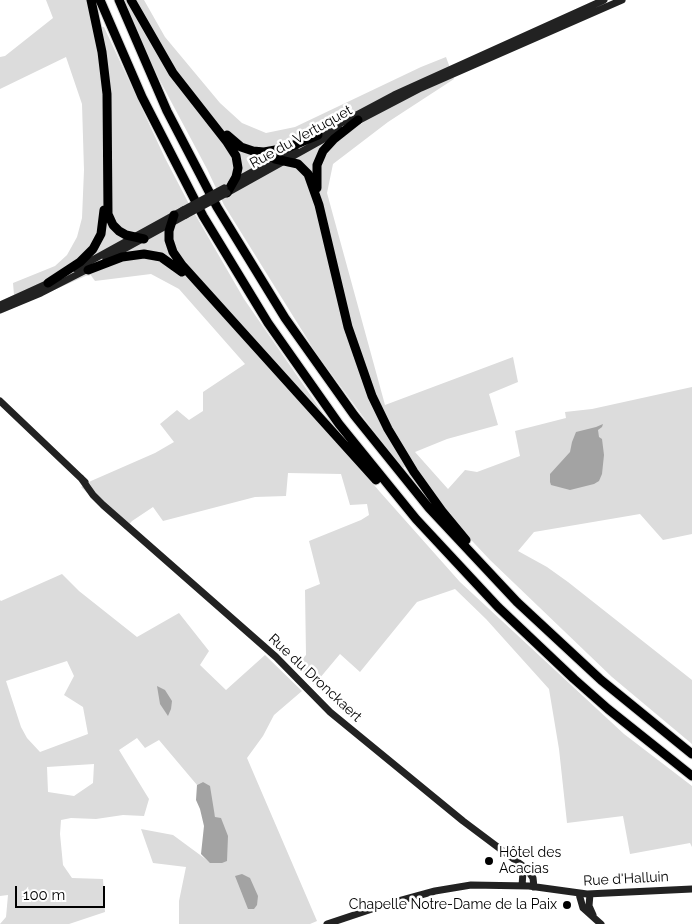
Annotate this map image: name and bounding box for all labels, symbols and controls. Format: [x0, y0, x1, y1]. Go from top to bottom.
street label: Rue du Vertuquet [247, 102, 355, 172]
street label: Rue du Dronckaert [265, 630, 365, 726]
place label: Hôtel des Acacias [499, 845, 561, 878]
marker: Hôtel des Acacias [483, 855, 495, 867]
street label: Rue d'Halluin [583, 868, 669, 890]
scale bar [18, 876, 108, 908]
text: 100 m [23, 886, 65, 904]
place label: Chapelle Notre-Dame de la Paix [349, 897, 557, 913]
marker: Chapelle Notre-Dame de la Paix [561, 899, 573, 911]

